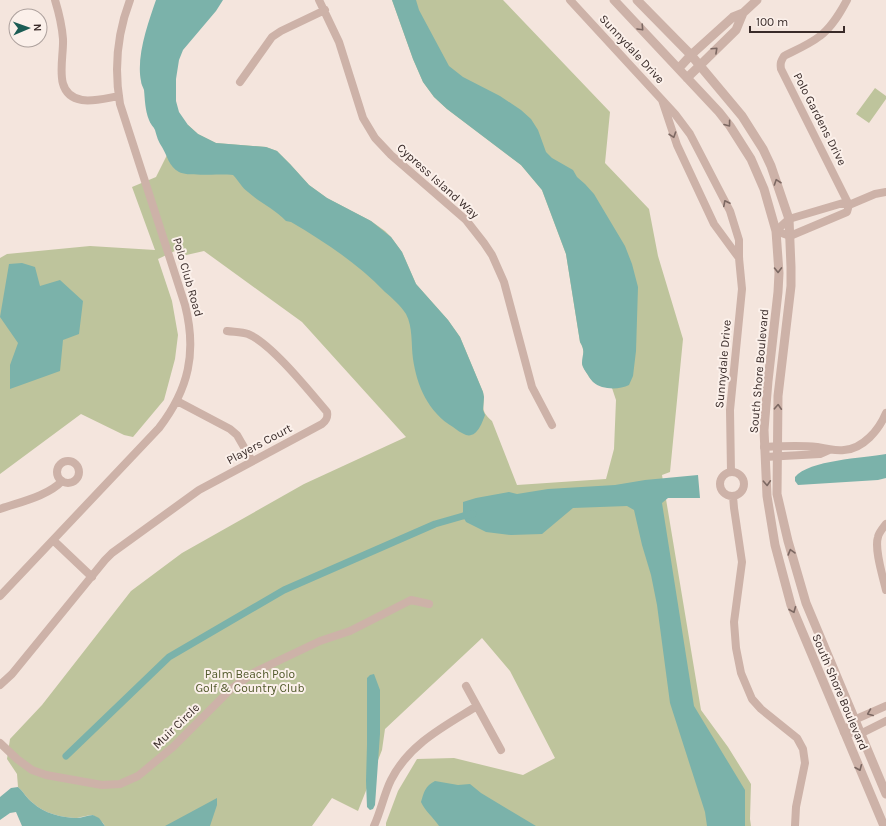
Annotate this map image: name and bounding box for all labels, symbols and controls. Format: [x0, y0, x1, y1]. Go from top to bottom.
north arrow [8, 8, 48, 48]
scale bar [750, 8, 844, 34]
street label: Sunnydale Drive [597, 12, 667, 86]
text: 100 m [756, 15, 788, 29]
text: N [31, 23, 44, 32]
one-way arrow [636, 23, 644, 31]
one-way arrow [710, 47, 718, 55]
street label: Polo Gardens Drive [791, 70, 849, 168]
one-way arrow [724, 120, 731, 127]
one-way arrow [668, 131, 677, 138]
street label: Cypress Island Way [394, 141, 482, 222]
one-way arrow [773, 178, 781, 185]
one-way arrow [723, 200, 731, 207]
street label: Polo Club Road [170, 236, 206, 318]
one-way arrow [774, 267, 782, 273]
street label: South Shore Boulevard [747, 308, 771, 434]
street label: Sunnydale Drive [712, 319, 734, 409]
one-way arrow [774, 404, 782, 410]
street label: Players Court [224, 421, 294, 467]
one-way arrow [762, 480, 771, 486]
one-way arrow [788, 549, 796, 555]
one-way arrow [788, 606, 796, 614]
street label: South Shore Boulevard [809, 632, 871, 752]
park label: Palm Beach Polo Golf & Country Club [195, 667, 305, 695]
street label: Muir Circle [150, 700, 202, 752]
one-way arrow [867, 708, 875, 716]
one-way arrow [854, 764, 862, 772]

